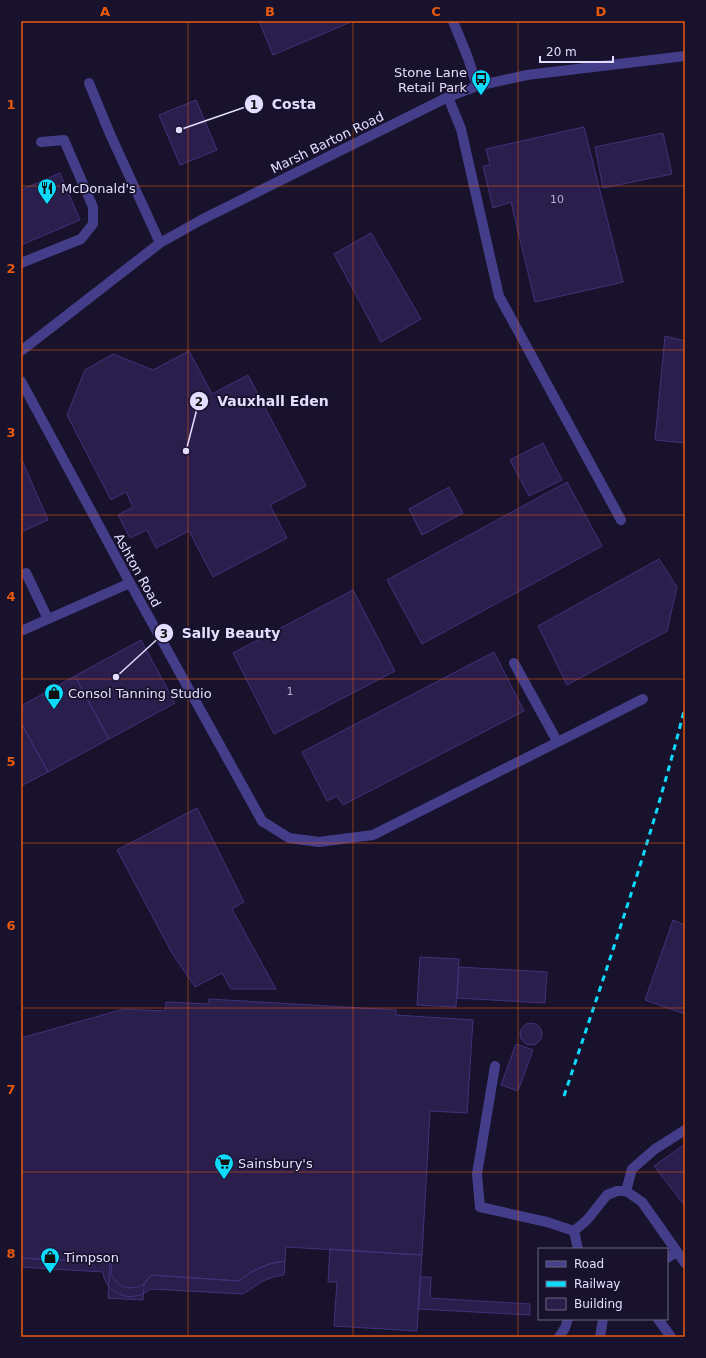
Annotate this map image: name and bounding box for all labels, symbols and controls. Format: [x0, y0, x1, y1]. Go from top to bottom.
text: A [100, 4, 110, 19]
text: B [265, 4, 275, 19]
text: C [431, 4, 441, 19]
text: D [596, 4, 607, 19]
scale bar [540, 38, 613, 64]
text: 20 m [546, 45, 577, 59]
place label: Stone Lane Retail Park [394, 65, 467, 95]
bus stop icon: Stone Lane Retail Park [470, 68, 492, 96]
callout: Costa [244, 91, 324, 117]
text: Costa [272, 96, 316, 112]
text: 1 [6, 97, 16, 112]
text: 1 [250, 98, 258, 112]
street label: Marsh Barton Road [268, 109, 386, 176]
restaurant icon: McDonald's [36, 177, 58, 205]
place label: McDonald's [61, 181, 136, 196]
house number: 10 [550, 193, 564, 206]
text: 2 [6, 261, 16, 276]
callout: Vauxhall Eden [189, 388, 337, 414]
text: Vauxhall Eden [217, 393, 329, 409]
text: 2 [195, 395, 203, 409]
text: 3 [6, 425, 16, 440]
street label: Ashton Road [111, 531, 164, 610]
text: 4 [6, 589, 16, 604]
callout: Sally Beauty [154, 620, 288, 646]
text: Sally Beauty [182, 625, 280, 641]
text: 3 [160, 627, 168, 641]
shop icon: Consol Tanning Studio [43, 682, 65, 710]
house number: 1 [287, 685, 294, 698]
place label: Consol Tanning Studio [68, 686, 212, 701]
text: 5 [6, 754, 16, 769]
text: 6 [6, 918, 16, 933]
text: 7 [6, 1082, 16, 1097]
supermarket icon: Sainsbury's [213, 1152, 235, 1180]
place label: Sainsbury's [238, 1156, 313, 1171]
text: 8 [6, 1246, 16, 1261]
shop icon: Timpson [39, 1246, 61, 1274]
legend [538, 1248, 668, 1320]
place label: Timpson [63, 1250, 119, 1265]
text: Road [574, 1257, 604, 1271]
text: Railway [574, 1277, 620, 1291]
text: Building [574, 1297, 623, 1311]

